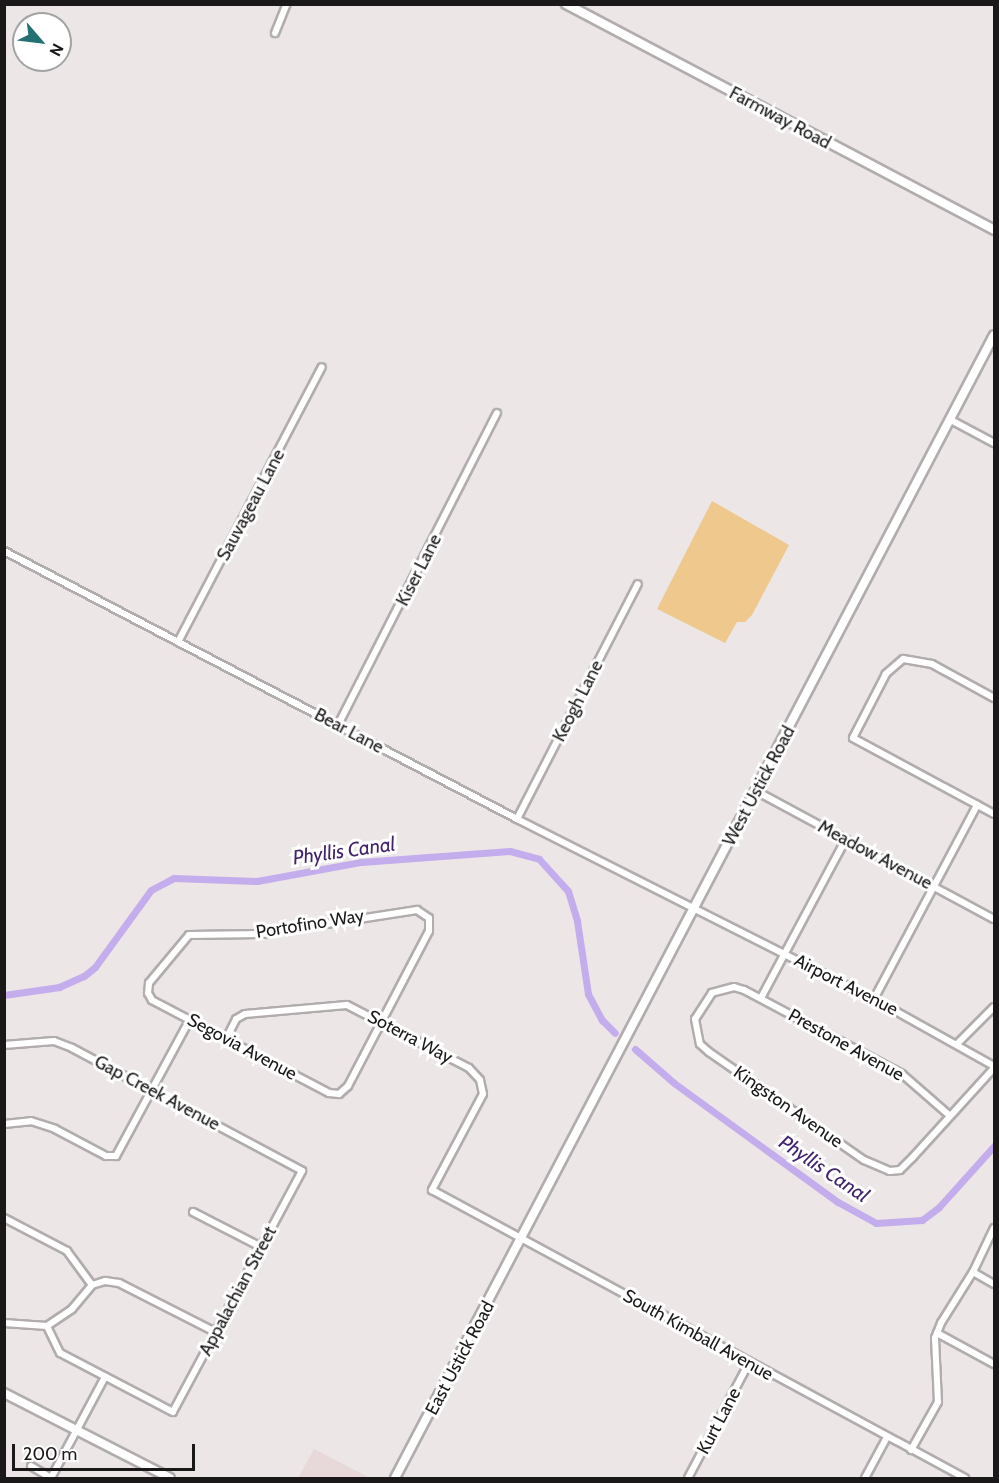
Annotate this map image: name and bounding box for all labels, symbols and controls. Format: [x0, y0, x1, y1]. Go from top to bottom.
north arrow [12, 12, 72, 72]
text: N [46, 40, 68, 59]
street label: Farmway Road [726, 82, 834, 154]
street label: Sauvageau Lane [213, 446, 289, 564]
street label: Kiser Lane [392, 530, 446, 610]
street label: Keogh Lane [548, 657, 608, 745]
street label: Bear Lane [311, 704, 387, 758]
street label: West Ustick Road [718, 722, 800, 850]
street label: Meadow Avenue [814, 816, 936, 894]
water label: Phyllis Canal [291, 832, 397, 870]
street label: Portofino Way [255, 905, 365, 943]
street label: Airport Avenue [791, 950, 901, 1020]
street label: Prestone Avenue [785, 1004, 907, 1086]
street label: Soterra Way [364, 1006, 456, 1068]
street label: Segovia Avenue [184, 1009, 300, 1085]
street label: Gap Creek Avenue [91, 1051, 223, 1135]
street label: Kingston Avenue [729, 1061, 847, 1153]
water label: Phyllis Canal [775, 1130, 873, 1208]
street label: Appalachian Street [195, 1223, 281, 1359]
street label: South Kimball Avenue [619, 1285, 777, 1385]
street label: East Ustick Road [421, 1297, 499, 1419]
street label: Kurt Lane [693, 1384, 745, 1458]
scale bar [15, 1432, 198, 1470]
text: 200 m [23, 1443, 77, 1465]

